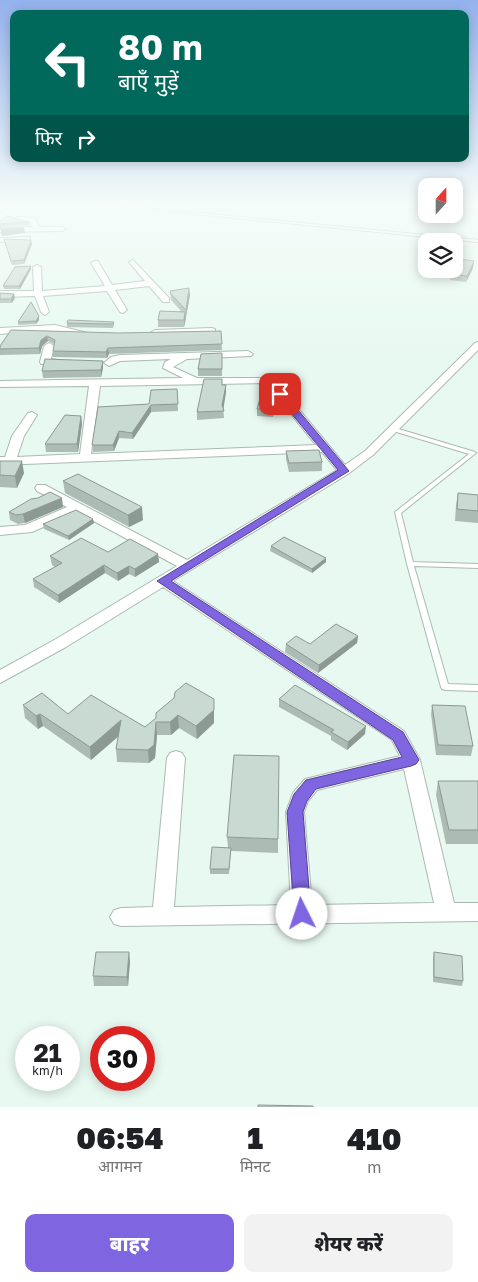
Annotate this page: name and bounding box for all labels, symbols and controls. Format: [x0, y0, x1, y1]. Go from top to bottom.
text: 80 m [118, 26, 203, 68]
icon: left [35, 30, 100, 95]
text: बाएँ मुड़ें [118, 68, 179, 95]
icon: right [72, 125, 100, 153]
text: फिर [35, 126, 62, 149]
north arrow [418, 178, 462, 222]
map controls [418, 178, 463, 278]
button: layers [418, 233, 463, 278]
pin [259, 373, 301, 415]
icon: arrive [266, 380, 294, 408]
position arrow [275, 887, 327, 939]
speed limit sign: 30 [90, 1026, 155, 1091]
text: 21 [33, 1037, 62, 1068]
text: km/h [32, 1063, 63, 1078]
text: 06:54 [76, 1120, 164, 1156]
text: 1 [247, 1120, 263, 1156]
text: 410 [347, 1121, 402, 1157]
text: आगमन [98, 1156, 142, 1176]
text: मिनट [240, 1156, 271, 1176]
text: m [367, 1157, 381, 1177]
button: बाहर [25, 1214, 234, 1272]
button: शेयर करें [244, 1214, 453, 1272]

